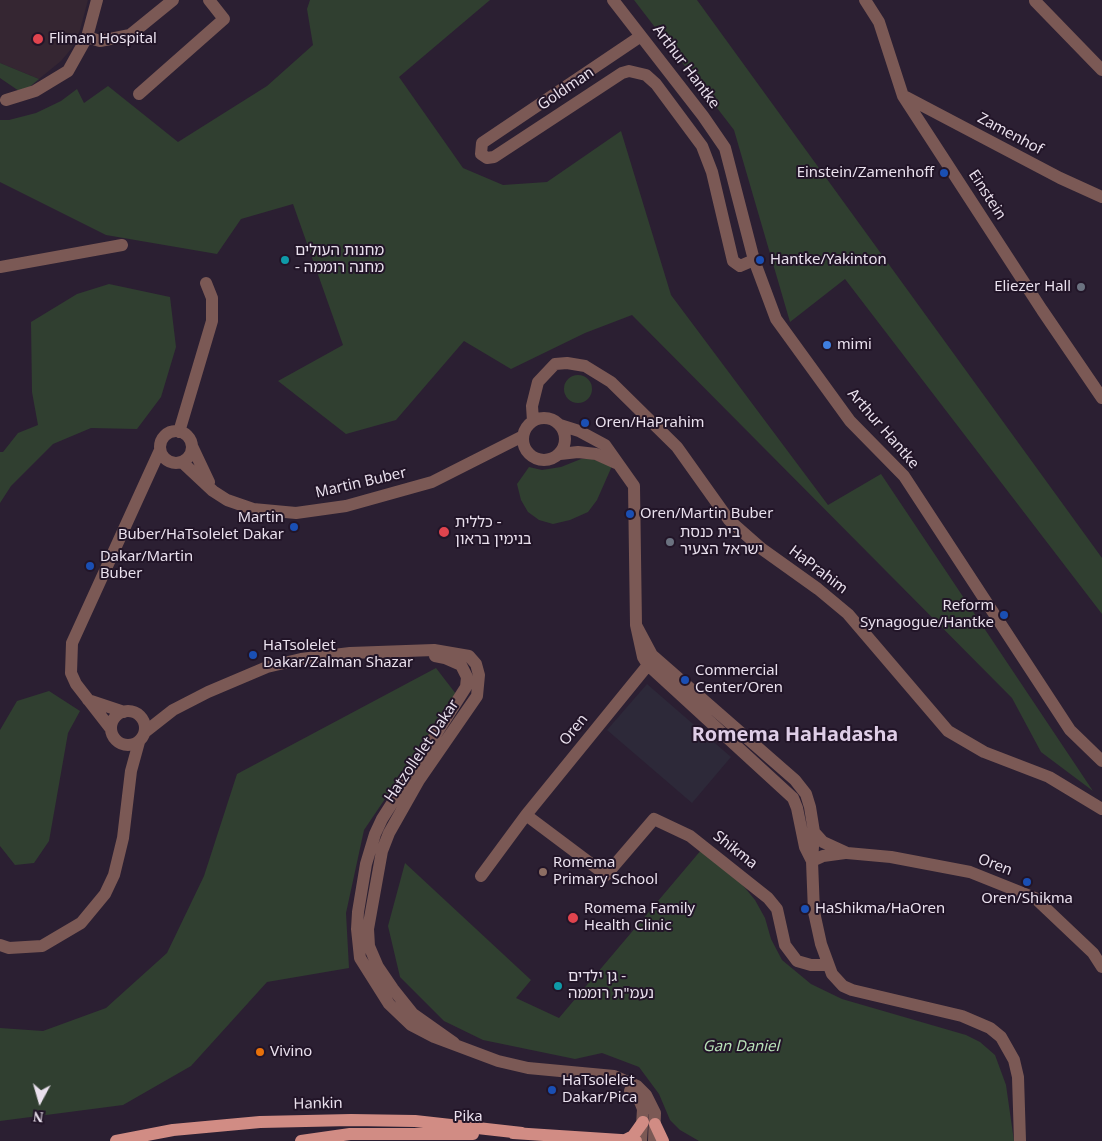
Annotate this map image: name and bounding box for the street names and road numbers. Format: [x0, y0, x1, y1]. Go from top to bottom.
street label: Arthur Hantke [649, 22, 723, 112]
street label: Goldman [535, 64, 597, 114]
street label: Zamenhof [974, 109, 1046, 159]
street label: Einstein [964, 167, 1010, 223]
street label: Arthur Hantke [843, 385, 923, 473]
street label: Martin Buber [314, 464, 408, 502]
street label: HaPrahim [785, 542, 851, 598]
street label: Hatzollelet Dakar [381, 696, 463, 806]
street label: Oren [556, 711, 592, 749]
street label: Shikma [709, 827, 761, 873]
street label: Oren [975, 850, 1015, 880]
street label: Hankin [293, 1095, 343, 1113]
street label: Pika [454, 1108, 482, 1126]

